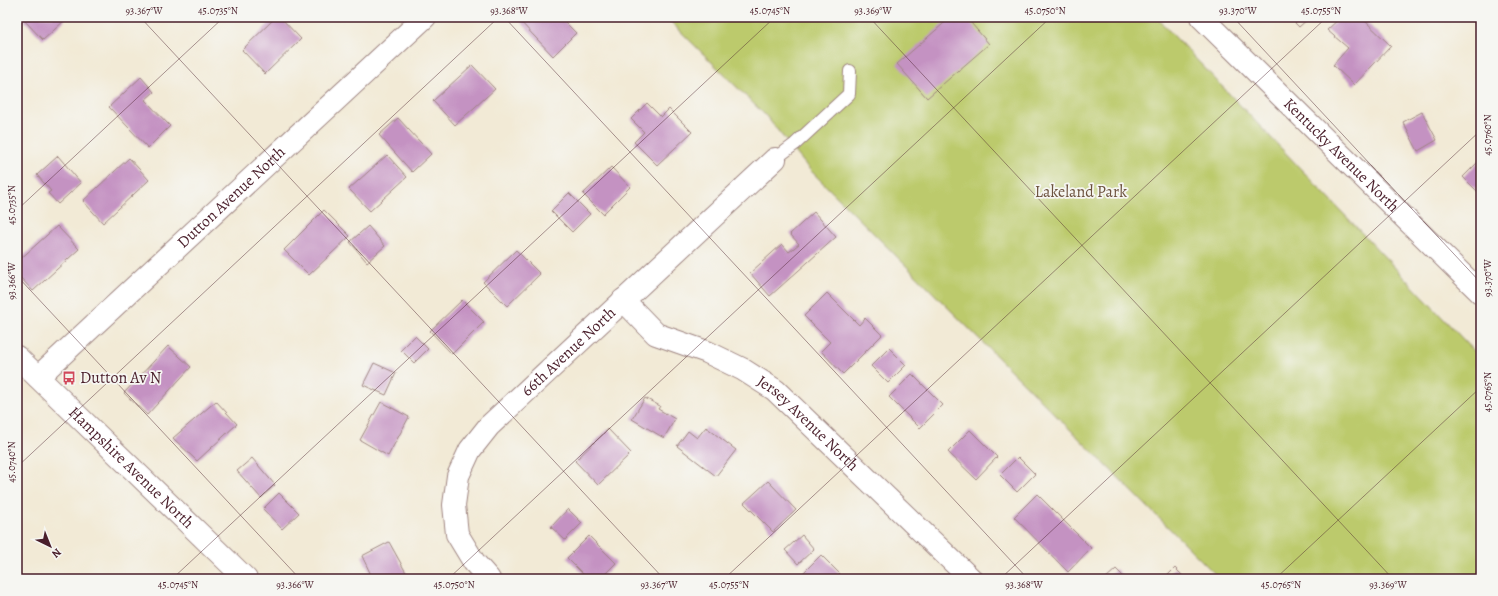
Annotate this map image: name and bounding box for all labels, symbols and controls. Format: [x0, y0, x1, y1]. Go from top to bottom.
text: 93.367°W [125, 4, 163, 17]
text: 45.0735°N [198, 4, 238, 17]
text: 93.368°W [490, 4, 529, 17]
text: 45.0745°N [750, 4, 790, 17]
text: 93.369°W [854, 4, 892, 17]
text: 45.0750°N [1024, 4, 1066, 17]
text: 93.370°W [1219, 4, 1258, 17]
text: 45.0755°N [1301, 4, 1341, 17]
street label: Kentucky Avenue North [1279, 93, 1404, 218]
text: 45.0760°N [1481, 114, 1494, 156]
street label: Dutton Avenue North [172, 141, 291, 253]
park label: Lakeland Park [1035, 181, 1127, 203]
text: 45.0735°N [5, 185, 18, 225]
text: 93.370°W [1481, 258, 1494, 297]
text: 93.366°W [5, 262, 18, 300]
street label: 66th Avenue North [517, 302, 621, 401]
place label: Dutton Av N [80, 367, 161, 389]
bus stop icon: Dutton Av N [61, 370, 77, 386]
street label: Jersey Avenue North [753, 370, 864, 476]
text: 45.0765°N [1481, 372, 1494, 412]
street label: Hampshire Avenue North [64, 402, 199, 534]
text: 45.0740°N [5, 441, 18, 483]
north arrow [30, 526, 70, 566]
text: N [48, 545, 65, 561]
text: 45.0745°N [158, 578, 198, 591]
text: 93.366°W [276, 578, 314, 591]
text: 45.0750°N [433, 578, 475, 591]
text: 93.367°W [640, 578, 678, 591]
text: 45.0755°N [709, 578, 749, 591]
text: 93.368°W [1005, 578, 1044, 591]
text: 45.0765°N [1261, 578, 1301, 591]
text: 93.369°W [1369, 578, 1407, 591]

